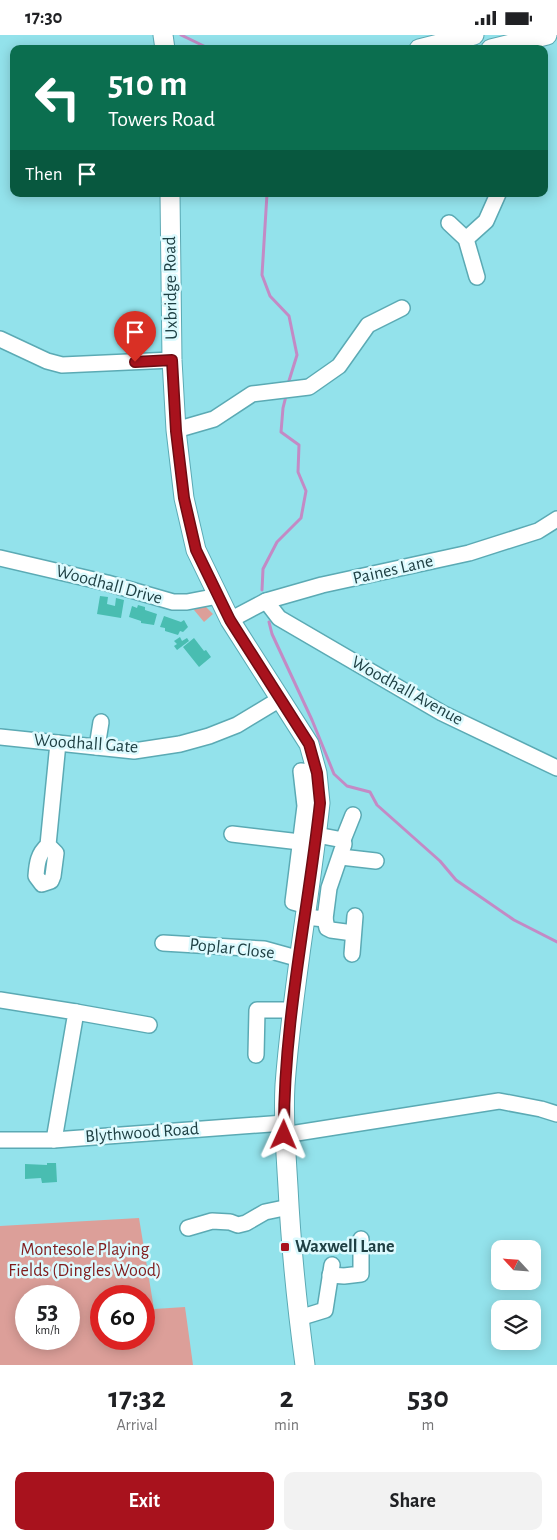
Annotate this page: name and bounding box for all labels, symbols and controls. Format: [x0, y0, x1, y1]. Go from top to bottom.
text: 17:30 [25, 8, 63, 27]
icon: left [25, 65, 90, 130]
text: 510 m [108, 67, 188, 102]
text: Towers Road [108, 108, 215, 130]
icon: arrive [73, 160, 101, 188]
text: Then [25, 165, 63, 184]
street label: Uxbridge Road [161, 236, 181, 340]
pin [114, 311, 156, 362]
icon: arrive [121, 318, 149, 346]
street label: Paines Lane [351, 552, 435, 588]
street label: Woodhall Drive [54, 562, 164, 608]
street label: Woodhall Avenue [348, 653, 466, 729]
street label: Woodhall Gate [33, 731, 139, 757]
street label: Poplar Close [189, 936, 275, 962]
position arrow [257, 1108, 309, 1160]
street label: Blythwood Road [84, 1120, 200, 1146]
place label: Waxwell Lane [295, 1238, 395, 1256]
north arrow [491, 1240, 541, 1290]
map controls [491, 1240, 541, 1350]
park label: Montesole Playing Fields (Dingles Wood) [8, 1241, 162, 1280]
marker: Waxwell Lane [279, 1241, 291, 1253]
speed limit sign: 60 [90, 1285, 155, 1350]
text: 53 [37, 1299, 58, 1324]
button: layers [491, 1300, 541, 1350]
text: km/h [35, 1324, 60, 1336]
text: 17:32 [108, 1383, 166, 1413]
text: 2 [280, 1383, 294, 1413]
text: 530 [407, 1383, 449, 1413]
text: Arrival [116, 1417, 158, 1433]
text: min [274, 1417, 299, 1433]
text: m [422, 1417, 434, 1433]
button: Exit [15, 1472, 274, 1530]
button: Share [284, 1472, 542, 1530]

